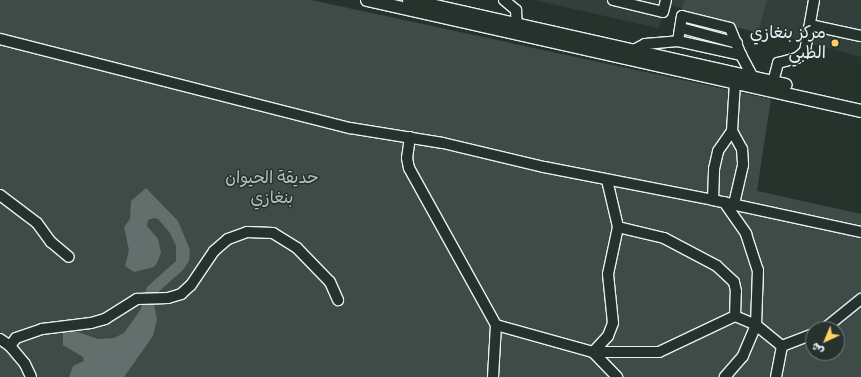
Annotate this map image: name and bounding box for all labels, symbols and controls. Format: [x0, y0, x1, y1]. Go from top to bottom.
place label: مركز بنغازي الطبي [750, 23, 826, 63]
marker: مركز بنغازي الطبي [829, 37, 841, 49]
park label: حديقة الحيوان بنغازي [225, 168, 319, 208]
north arrow [805, 321, 845, 361]
text: ش [808, 340, 827, 358]

